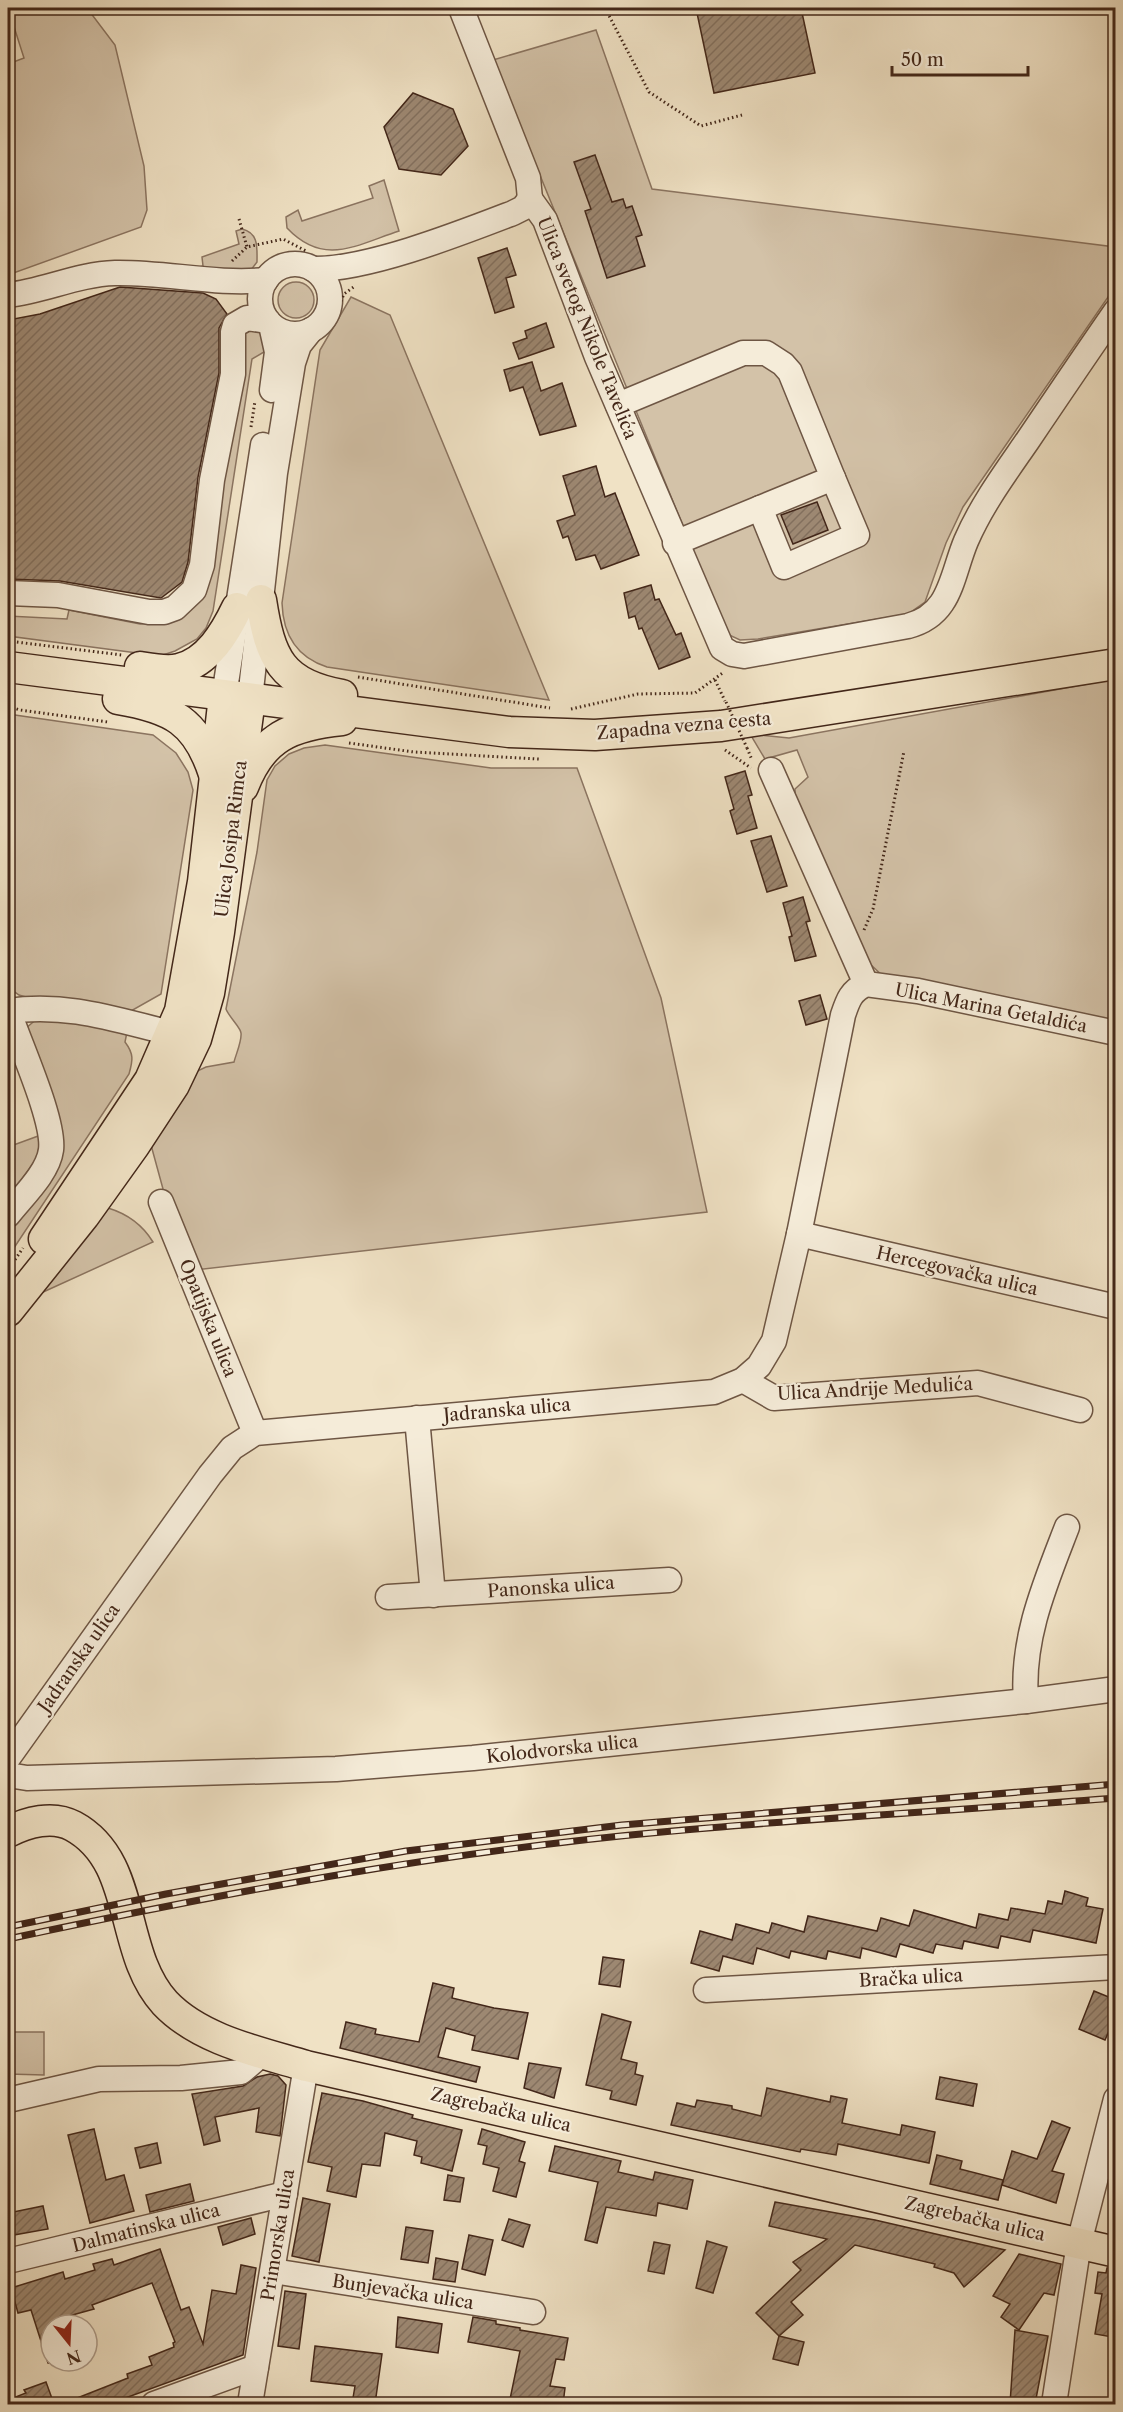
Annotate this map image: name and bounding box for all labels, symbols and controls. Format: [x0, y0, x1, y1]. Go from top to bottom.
scale bar [892, 39, 1028, 77]
text: 50 m [901, 49, 944, 71]
street label: Ulica svetog Nikole Tavelića [532, 214, 642, 443]
street label: Zapadna vezna cesta [596, 707, 773, 745]
street label: Ulica Josipa Rimca [210, 759, 252, 919]
street label: Ulica Marina Getaldića [893, 979, 1090, 1038]
street label: Hercegovačka ulica [874, 1242, 1040, 1300]
street label: Opatijska ulica [174, 1256, 242, 1381]
street label: Ulica Andrije Medulića [777, 1373, 974, 1405]
street label: Jadranska ulica [439, 1393, 572, 1427]
street label: Panonska ulica [487, 1572, 616, 1602]
street label: Jadranska ulica [32, 1599, 125, 1719]
street label: Kolodvorska ulica [485, 1730, 639, 1768]
street label: Bračka ulica [858, 1964, 964, 1992]
street label: Zagrebačka ulica [429, 2083, 574, 2137]
street label: Primorska ulica [257, 2167, 299, 2302]
street label: Zagrebačka ulica [903, 2192, 1048, 2246]
street label: Dalmatinska ulica [70, 2199, 223, 2257]
street label: Bunjevačka ulica [331, 2270, 476, 2314]
north arrow [39, 2313, 99, 2373]
text: N [64, 2346, 83, 2369]

